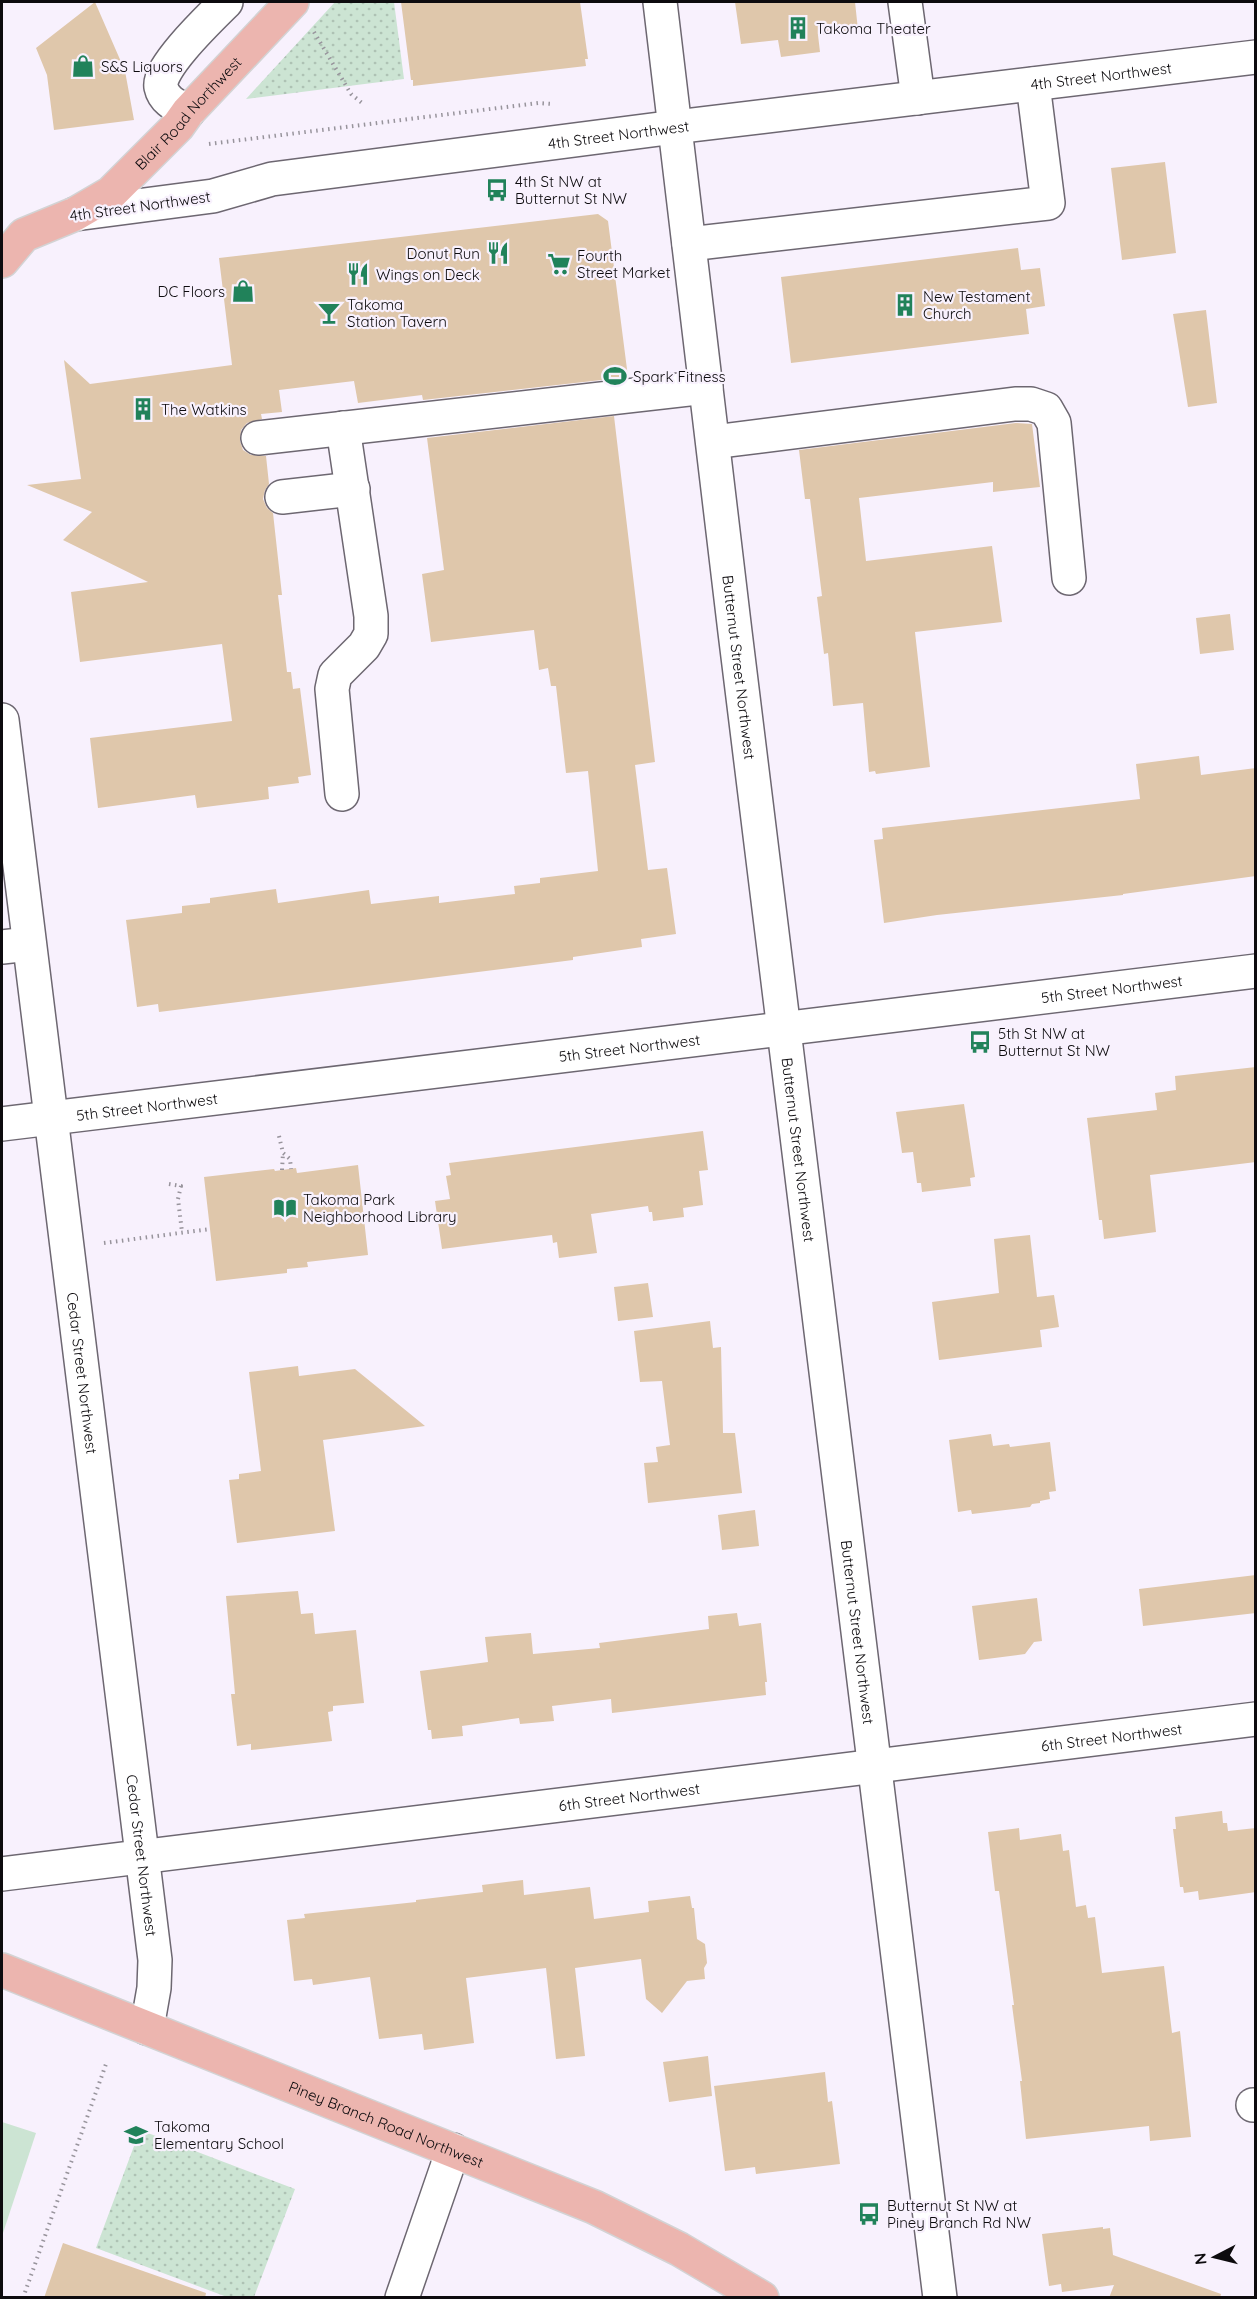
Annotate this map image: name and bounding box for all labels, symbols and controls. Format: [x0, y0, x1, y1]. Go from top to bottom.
building icon: Takoma Theater [785, 15, 811, 41]
place label: Takoma Theater [816, 19, 931, 38]
street label: Blair Road Northwest [131, 52, 245, 173]
shop icon: S&S Liquors [70, 53, 96, 79]
place label: S&S Liquors [101, 57, 183, 76]
street label: 4th Street Northwest [1029, 58, 1173, 94]
street label: 4th Street Northwest [547, 116, 690, 153]
place label: 4th St NW at Butternut St NW [515, 172, 628, 208]
bus stop icon: 4th St NW at Butternut St NW [484, 177, 510, 203]
street label: 4th Street Northwest [68, 187, 212, 225]
restaurant icon: Donut Run [485, 240, 511, 266]
place label: Donut Run [407, 244, 480, 263]
place label: Fourth Street Market [577, 246, 671, 282]
supermarket icon: Fourth Street Market [546, 251, 572, 277]
restaurant icon: Wings on Deck [345, 261, 371, 287]
place label: Wings on Deck [376, 265, 480, 284]
shop icon: DC Floors [230, 278, 256, 304]
place label: DC Floors [158, 282, 225, 301]
place label: New Testament Church [923, 287, 1031, 323]
building icon: New Testament Church [892, 292, 918, 318]
place label: Takoma Station Tavern [347, 295, 447, 331]
bar icon: Takoma Station Tavern [316, 300, 342, 326]
sports icon: Spark Fitness [602, 363, 628, 389]
place label: Spark Fitness [633, 367, 726, 386]
building icon: The Watkins [130, 396, 156, 422]
place label: The Watkins [161, 400, 247, 419]
street label: Butternut Street Northwest [719, 574, 760, 761]
street label: 5th Street Northwest [1040, 971, 1184, 1007]
place label: 5th St NW at Butternut St NW [998, 1024, 1111, 1060]
street label: 5th Street Northwest [558, 1029, 701, 1066]
bus stop icon: 5th St NW at Butternut St NW [967, 1029, 993, 1055]
street label: Butternut Street Northwest [778, 1056, 819, 1243]
street label: 5th Street Northwest [75, 1088, 219, 1124]
place label: Takoma Park Neighborhood Library [303, 1190, 457, 1226]
library icon: Takoma Park Neighborhood Library [272, 1195, 298, 1221]
street label: Cedar Street Northwest [63, 1291, 102, 1455]
street label: Butternut Street Northwest [837, 1539, 879, 1725]
street label: 6th Street Northwest [1040, 1719, 1183, 1755]
street label: Cedar Street Northwest [123, 1773, 161, 1937]
street label: 6th Street Northwest [557, 1778, 701, 1815]
street label: Piney Branch Road Northwest [286, 2076, 486, 2171]
place label: Takoma Elementary School [154, 2117, 284, 2153]
school or university icon: Takoma Elementary School [123, 2122, 149, 2148]
place label: Butternut St NW at Piney Branch Rd NW [887, 2196, 1031, 2232]
bus stop icon: Butternut St NW at Piney Branch Rd NW [856, 2201, 882, 2227]
north arrow [1185, 2227, 1245, 2287]
text: N [1189, 2252, 1211, 2266]

